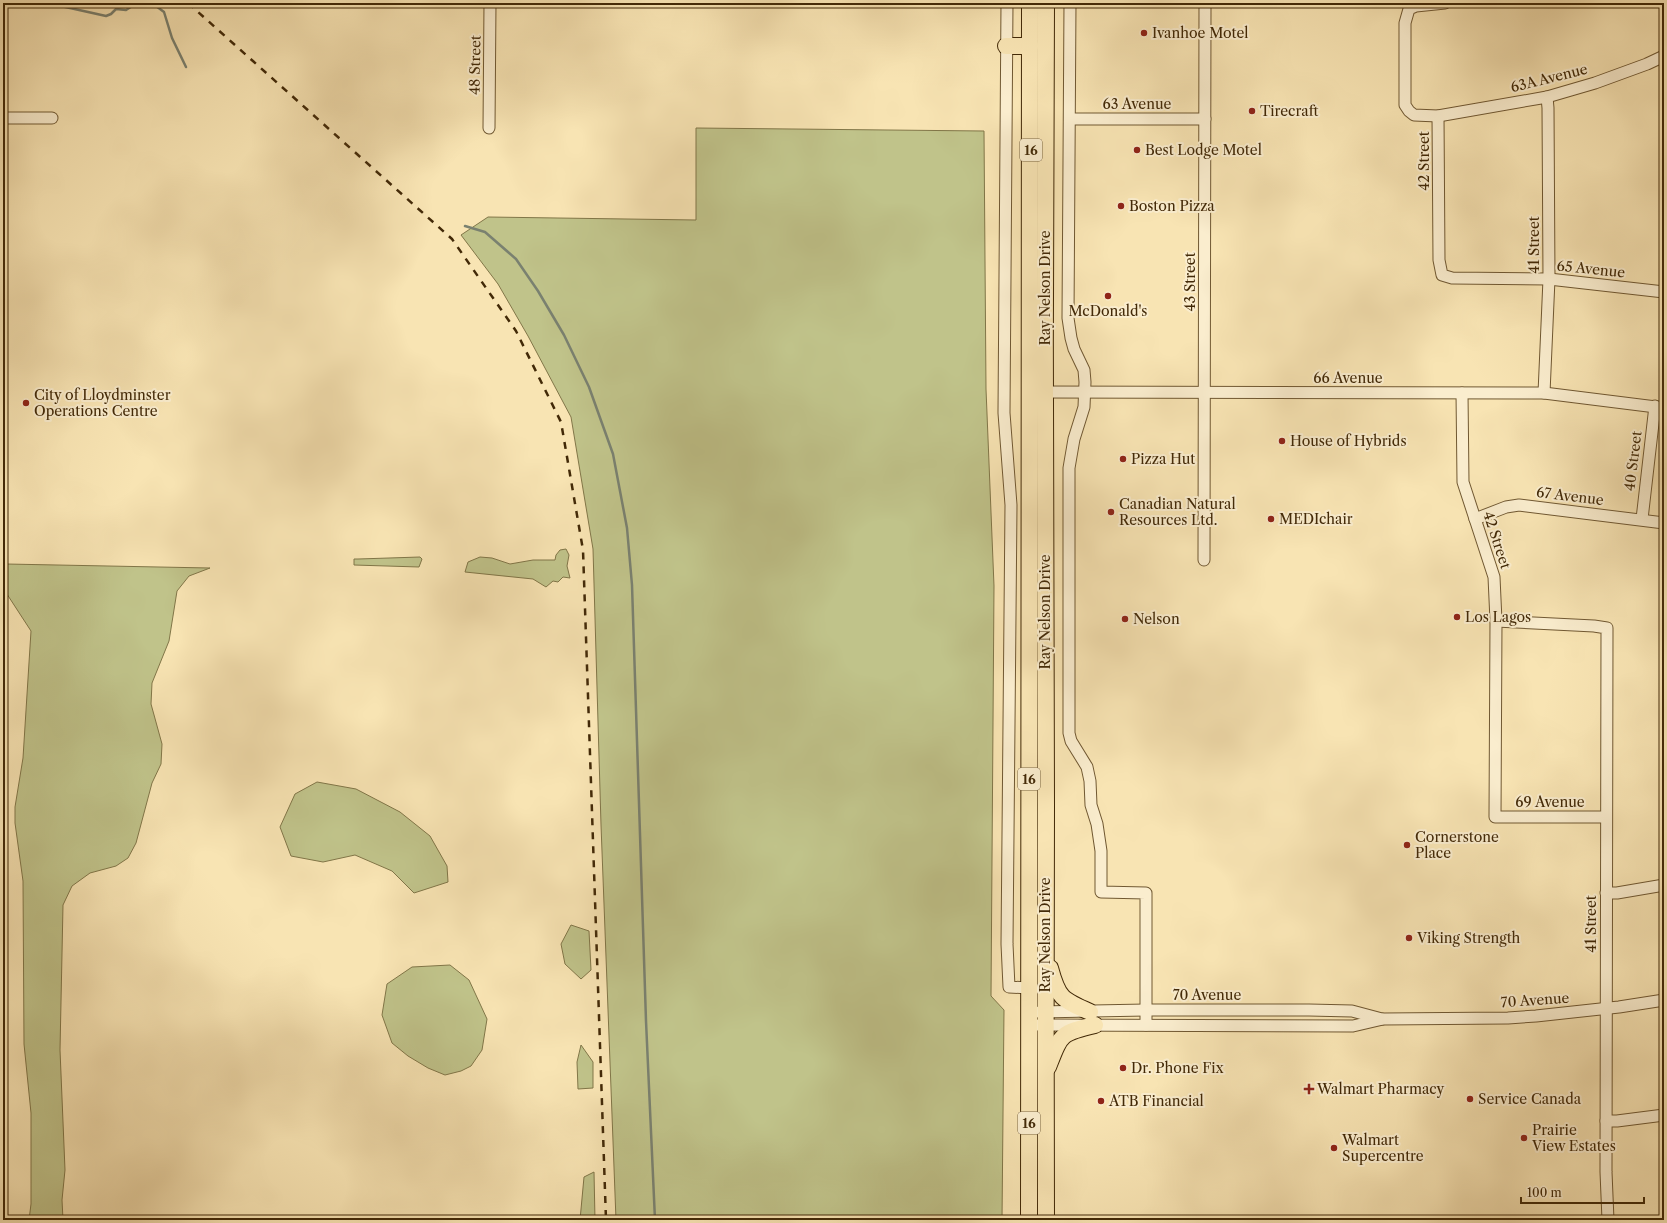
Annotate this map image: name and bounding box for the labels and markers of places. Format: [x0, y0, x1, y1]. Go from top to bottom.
place label: Ivanhoe Motel [1152, 24, 1249, 42]
marker: Ivanhoe Motel [1139, 28, 1149, 38]
place label: Tirecraft [1260, 102, 1319, 120]
marker: Tirecraft [1247, 106, 1257, 116]
place label: Best Lodge Motel [1145, 141, 1262, 159]
marker: Best Lodge Motel [1132, 145, 1142, 155]
place label: Boston Pizza [1129, 197, 1215, 215]
marker: Boston Pizza [1116, 201, 1126, 211]
marker: McDonald's [1103, 291, 1113, 301]
place label: McDonald's [1069, 302, 1147, 320]
place label: City of Lloydminster Operations Centre [34, 386, 171, 420]
marker: City of Lloydminster Operations Centre [21, 398, 31, 408]
place label: House of Hybrids [1290, 432, 1406, 450]
marker: House of Hybrids [1277, 436, 1287, 446]
place label: Pizza Hut [1131, 450, 1195, 468]
marker: Pizza Hut [1118, 454, 1128, 464]
place label: Canadian Natural Resources Ltd. [1119, 495, 1236, 529]
marker: Canadian Natural Resources Ltd. [1106, 507, 1116, 517]
place label: MEDIchair [1279, 510, 1353, 528]
marker: MEDIchair [1266, 514, 1276, 524]
place label: Los Lagos [1465, 608, 1531, 626]
place label: Nelson [1133, 610, 1180, 628]
marker: Los Lagos [1452, 612, 1462, 622]
marker: Nelson [1120, 614, 1130, 624]
place label: Cornerstone Place [1415, 828, 1499, 862]
marker: Cornerstone Place [1402, 840, 1412, 850]
place label: Viking Strength [1416, 929, 1521, 947]
marker: Viking Strength [1404, 933, 1414, 943]
place label: Dr. Phone Fix [1131, 1059, 1225, 1077]
marker: Dr. Phone Fix [1118, 1063, 1128, 1073]
place label: Walmart Pharmacy [1316, 1080, 1444, 1098]
marker: Walmart Pharmacy [1304, 1084, 1314, 1094]
place label: Service Canada [1478, 1090, 1582, 1108]
place label: ATB Financial [1108, 1092, 1204, 1110]
marker: Service Canada [1465, 1094, 1475, 1104]
marker: ATB Financial [1096, 1096, 1106, 1106]
place label: Prairie View Estates [1531, 1121, 1616, 1155]
place label: Walmart Supercentre [1341, 1131, 1424, 1165]
marker: Prairie View Estates [1519, 1133, 1529, 1143]
marker: Walmart Supercentre [1329, 1143, 1339, 1153]

